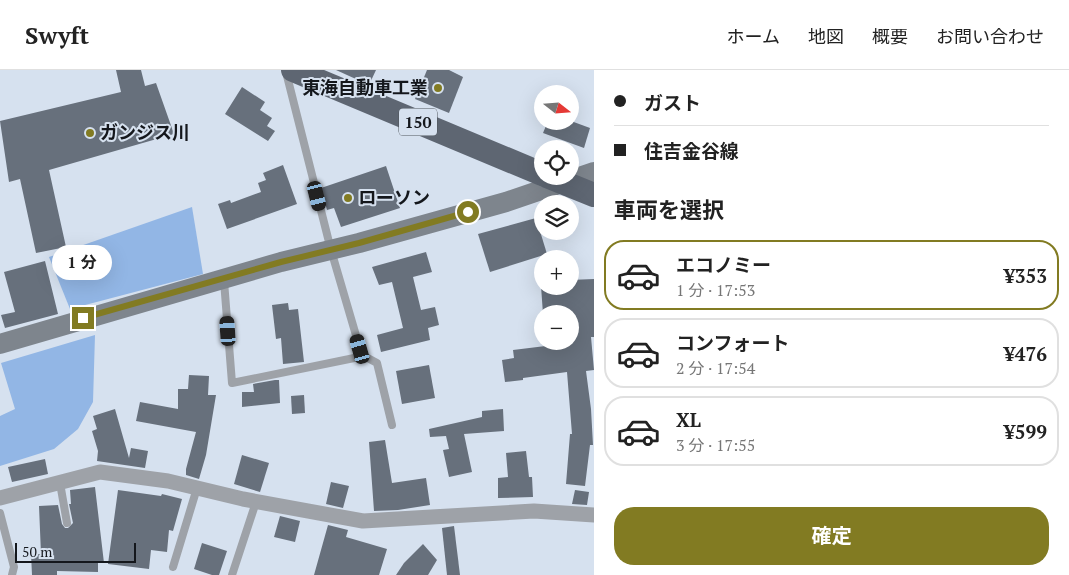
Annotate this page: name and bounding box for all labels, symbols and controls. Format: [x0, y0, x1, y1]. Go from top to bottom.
text: Swyft [25, 19, 89, 51]
text: ホーム [727, 24, 780, 48]
text: 地図 [808, 24, 844, 48]
text: 概要 [872, 24, 908, 48]
text: お問い合わせ [936, 24, 1044, 48]
place label: 東海自動車工業 [302, 75, 428, 99]
marker: 東海自動車工業 [432, 82, 444, 94]
north arrow [534, 85, 579, 130]
map controls [534, 85, 579, 350]
text: ガスト [644, 90, 701, 115]
road number: 150 [399, 108, 437, 136]
place label: ガンジス川 [100, 120, 190, 144]
marker: ガンジス川 [84, 127, 96, 139]
text: 住吉金谷線 [644, 138, 739, 163]
button: locate [534, 140, 579, 185]
car [306, 180, 327, 212]
place label: ローソン [358, 185, 430, 209]
marker: ローソン [342, 192, 354, 204]
button: layers [534, 195, 579, 240]
text: 車両を選択 [614, 195, 724, 224]
route start [457, 201, 479, 223]
callout: 1 分 [53, 246, 113, 280]
button: + [534, 250, 579, 295]
text: 1 分 [67, 251, 97, 273]
text: エコノミー [676, 252, 771, 277]
icon: car [616, 253, 661, 298]
text: ¥353 [1004, 263, 1047, 288]
text: 1 分 · 17:53 [676, 279, 755, 301]
button: − [534, 305, 579, 350]
route end [72, 307, 94, 329]
car [219, 316, 236, 346]
text: コンフォート [676, 330, 789, 355]
icon: car [616, 331, 661, 376]
car [348, 333, 371, 365]
text: ¥476 [1004, 341, 1047, 366]
text: 2 分 · 17:54 [676, 357, 755, 379]
text: XL [676, 407, 701, 432]
icon: car [616, 409, 661, 454]
text: ¥599 [1004, 419, 1047, 444]
text: 3 分 · 17:55 [676, 434, 755, 456]
button: 確定 [614, 507, 1049, 565]
scale bar [15, 540, 136, 563]
text: 50 m [22, 542, 52, 561]

